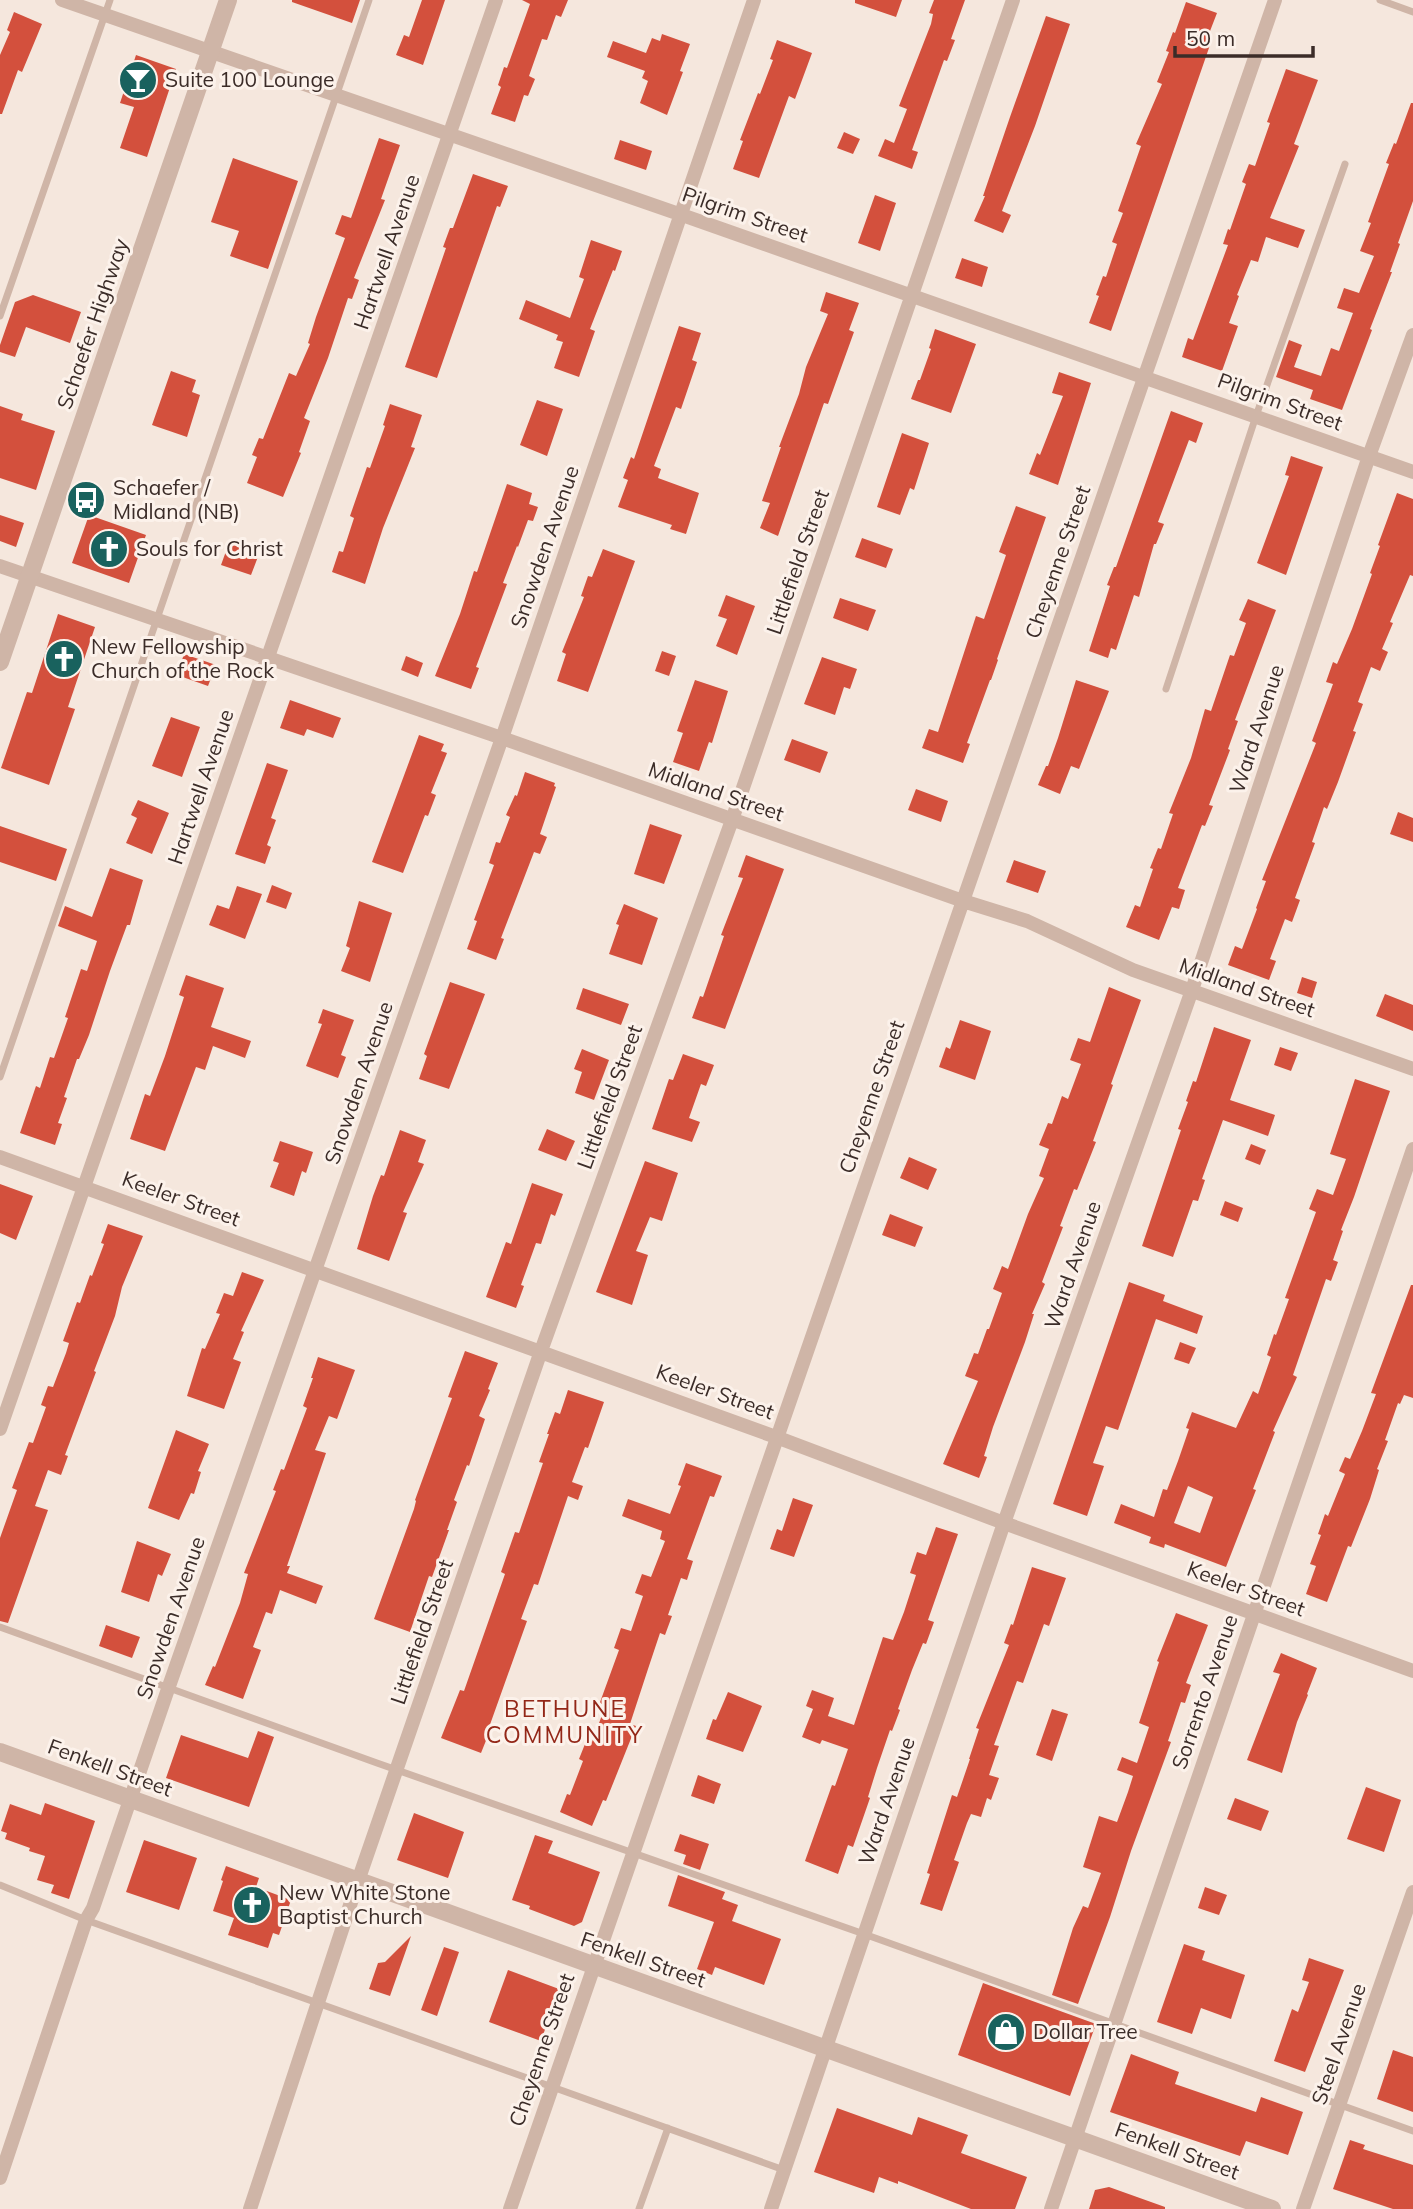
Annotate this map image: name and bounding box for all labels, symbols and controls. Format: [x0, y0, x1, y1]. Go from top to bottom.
scale bar [1175, 14, 1313, 58]
text: 50 m [1186, 25, 1235, 51]
bar icon: Suite 100 Lounge [117, 59, 159, 101]
place label: Suite 100 Lounge [165, 66, 334, 92]
street label: Hartwell Avenue [347, 171, 425, 333]
street label: Pilgrim Street [679, 180, 811, 248]
street label: Schaefer Highway [51, 235, 133, 412]
street label: Pilgrim Street [1214, 366, 1346, 436]
street label: Snowden Avenue [504, 462, 584, 631]
place label: Schaefer / Midland (NB) [113, 474, 240, 524]
bus stop icon: Schaefer / Midland (NB) [65, 479, 107, 521]
street label: Cheyenne Street [1019, 482, 1095, 642]
street label: Littlefield Street [760, 486, 834, 638]
church icon: Souls for Christ [88, 528, 130, 570]
place label: Souls for Christ [136, 535, 283, 561]
place label: New Fellowship Church of the Rock [91, 633, 274, 683]
church icon: New Fellowship Church of the Rock [43, 638, 85, 680]
street label: Ward Avenue [1223, 661, 1289, 796]
street label: Hartwell Avenue [161, 706, 239, 868]
street label: Midland Street [645, 756, 788, 826]
street label: Midland Street [1176, 952, 1319, 1022]
street label: Snowden Avenue [318, 998, 398, 1167]
street label: Cheyenne Street [833, 1017, 909, 1177]
street label: Littlefield Street [571, 1021, 647, 1172]
street label: Keeler Street [119, 1165, 244, 1231]
street label: Ward Avenue [1038, 1197, 1106, 1332]
street label: Keeler Street [653, 1358, 778, 1424]
street label: Snowden Avenue [130, 1533, 210, 1702]
street label: Keeler Street [1184, 1555, 1309, 1621]
street label: Littlefield Street [384, 1556, 458, 1708]
street label: Sorrento Avenue [1165, 1611, 1243, 1772]
district label: BETHUNE COMMUNITY [486, 1694, 644, 1749]
street label: Fenkell Street [45, 1733, 176, 1802]
street label: Ward Avenue [852, 1733, 920, 1868]
place label: New White Stone Baptist Church [279, 1879, 451, 1929]
church icon: New White Stone Baptist Church [231, 1884, 273, 1926]
street label: Fenkell Street [577, 1925, 709, 1993]
street label: Cheyenne Street [503, 1970, 579, 2130]
street label: Steel Avenue [1305, 1980, 1371, 2108]
shop icon: Dollar Tree [985, 2011, 1027, 2053]
place label: Dollar Tree [1033, 2018, 1138, 2044]
street label: Fenkell Street [1112, 2116, 1243, 2185]

